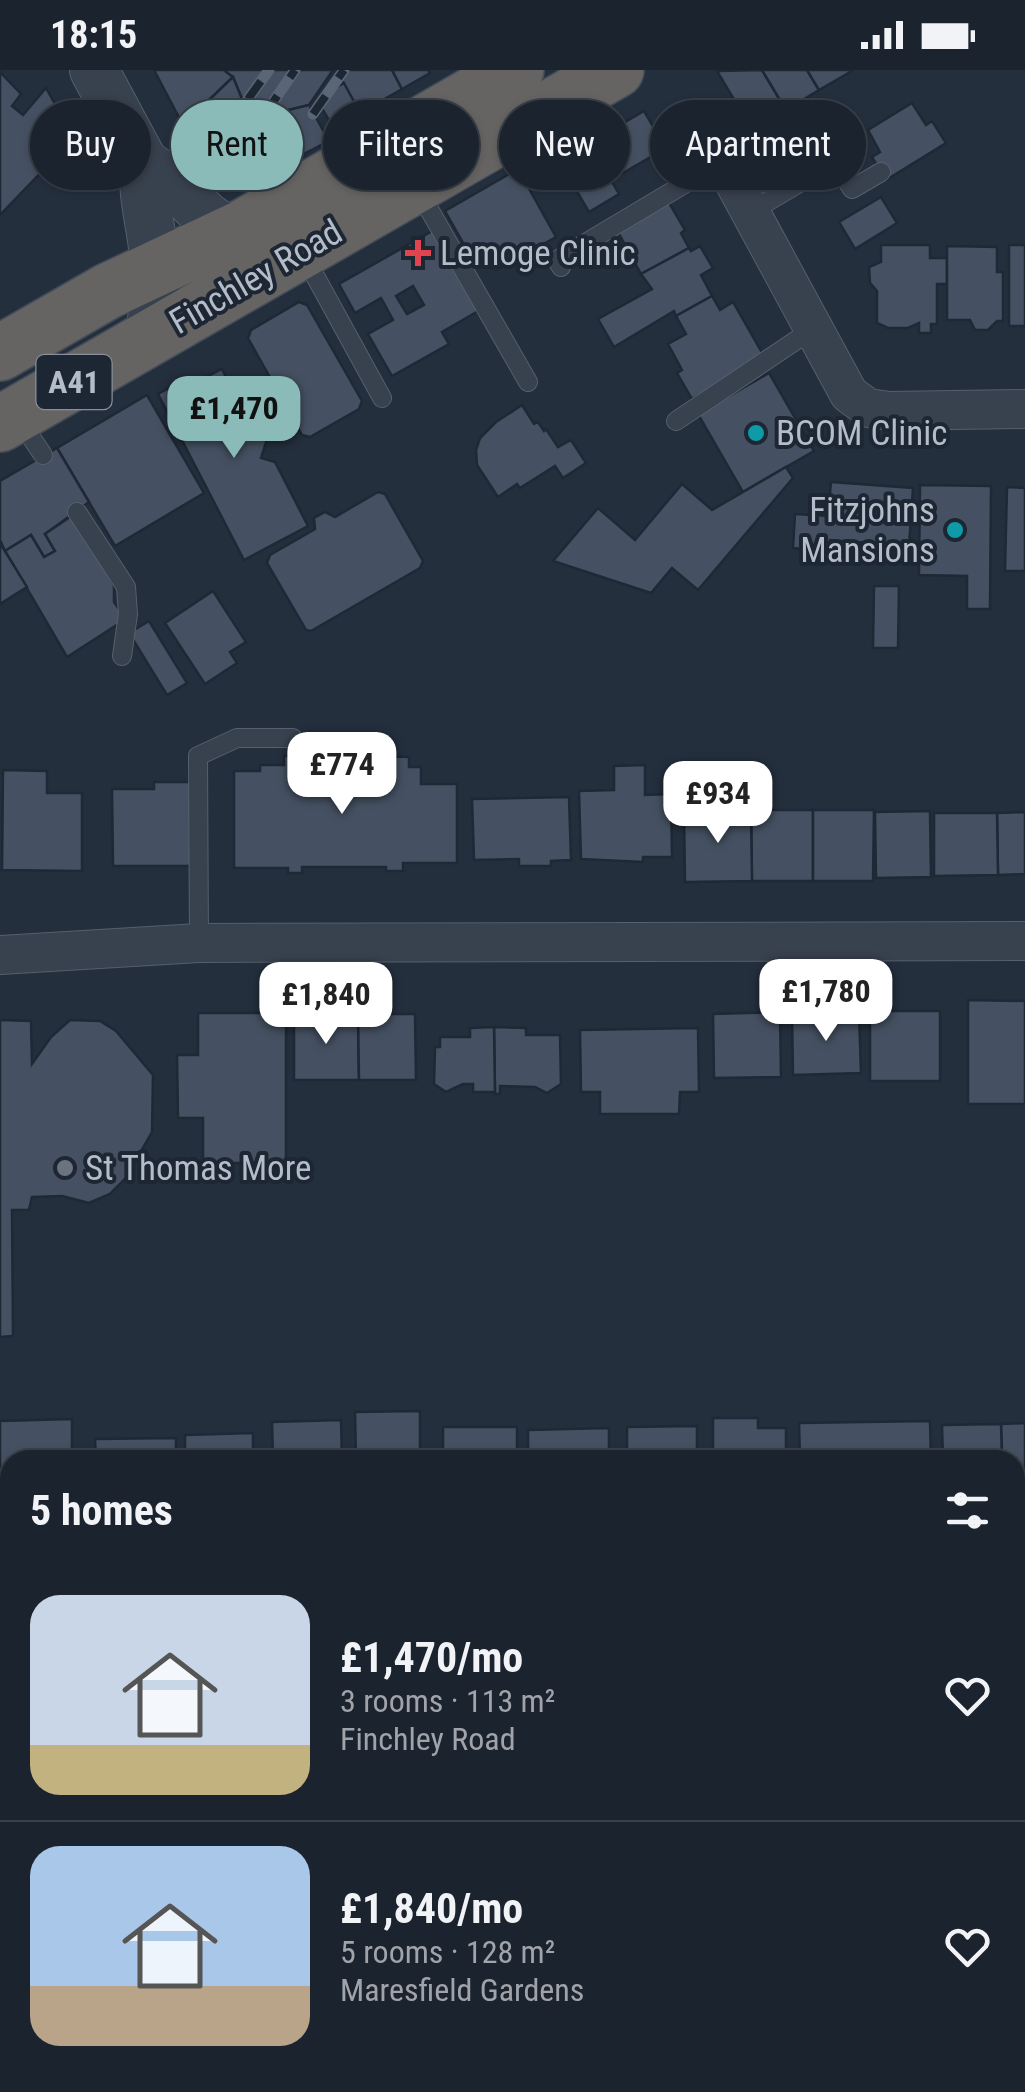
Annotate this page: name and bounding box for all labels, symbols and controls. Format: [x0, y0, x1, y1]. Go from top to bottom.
text: 18:15 [50, 13, 137, 57]
chip: Buy [30, 100, 151, 190]
chip: Rent [171, 100, 303, 190]
chip: Filters [323, 100, 479, 190]
chip: New [499, 100, 630, 190]
chip: Apartment [650, 100, 866, 190]
street label: Finchley Road [163, 211, 349, 343]
place label: Lemoge Clinic [440, 233, 636, 274]
marker: Lemoge Clinic [405, 240, 431, 266]
road number: A41 [36, 355, 112, 409]
pin: £1,470 [153, 376, 315, 461]
text: £1,470 [189, 389, 279, 427]
place label: BCOM Clinic [776, 413, 948, 454]
marker: BCOM Clinic [745, 422, 767, 444]
place label: Fitzjohns Mansions [800, 490, 935, 571]
marker: Fitzjohns Mansions [944, 519, 966, 541]
pin: £774 [283, 732, 401, 817]
text: £774 [309, 745, 375, 783]
pin: £934 [659, 761, 777, 846]
text: £934 [685, 774, 751, 812]
pin: £1,780 [745, 959, 907, 1044]
pin: £1,840 [245, 962, 407, 1047]
text: £1,780 [781, 972, 871, 1010]
text: £1,840 [281, 975, 371, 1013]
place label: St Thomas More [85, 1148, 311, 1189]
marker: St Thomas More [54, 1157, 76, 1179]
icon: filters [940, 1483, 995, 1538]
text: 5 homes [30, 1486, 173, 1535]
text: £1,470/mo [340, 1633, 523, 1682]
icon: home [110, 1635, 230, 1755]
icon: heart [940, 1668, 995, 1723]
text: 3 rooms · 113 m² [340, 1682, 555, 1720]
text: Finchley Road [340, 1720, 516, 1758]
text: £1,840/mo [340, 1884, 523, 1933]
icon: home [110, 1886, 230, 2006]
icon: heart [940, 1919, 995, 1974]
text: 5 rooms · 128 m² [340, 1933, 555, 1971]
text: Maresfield Gardens [340, 1971, 584, 2009]

